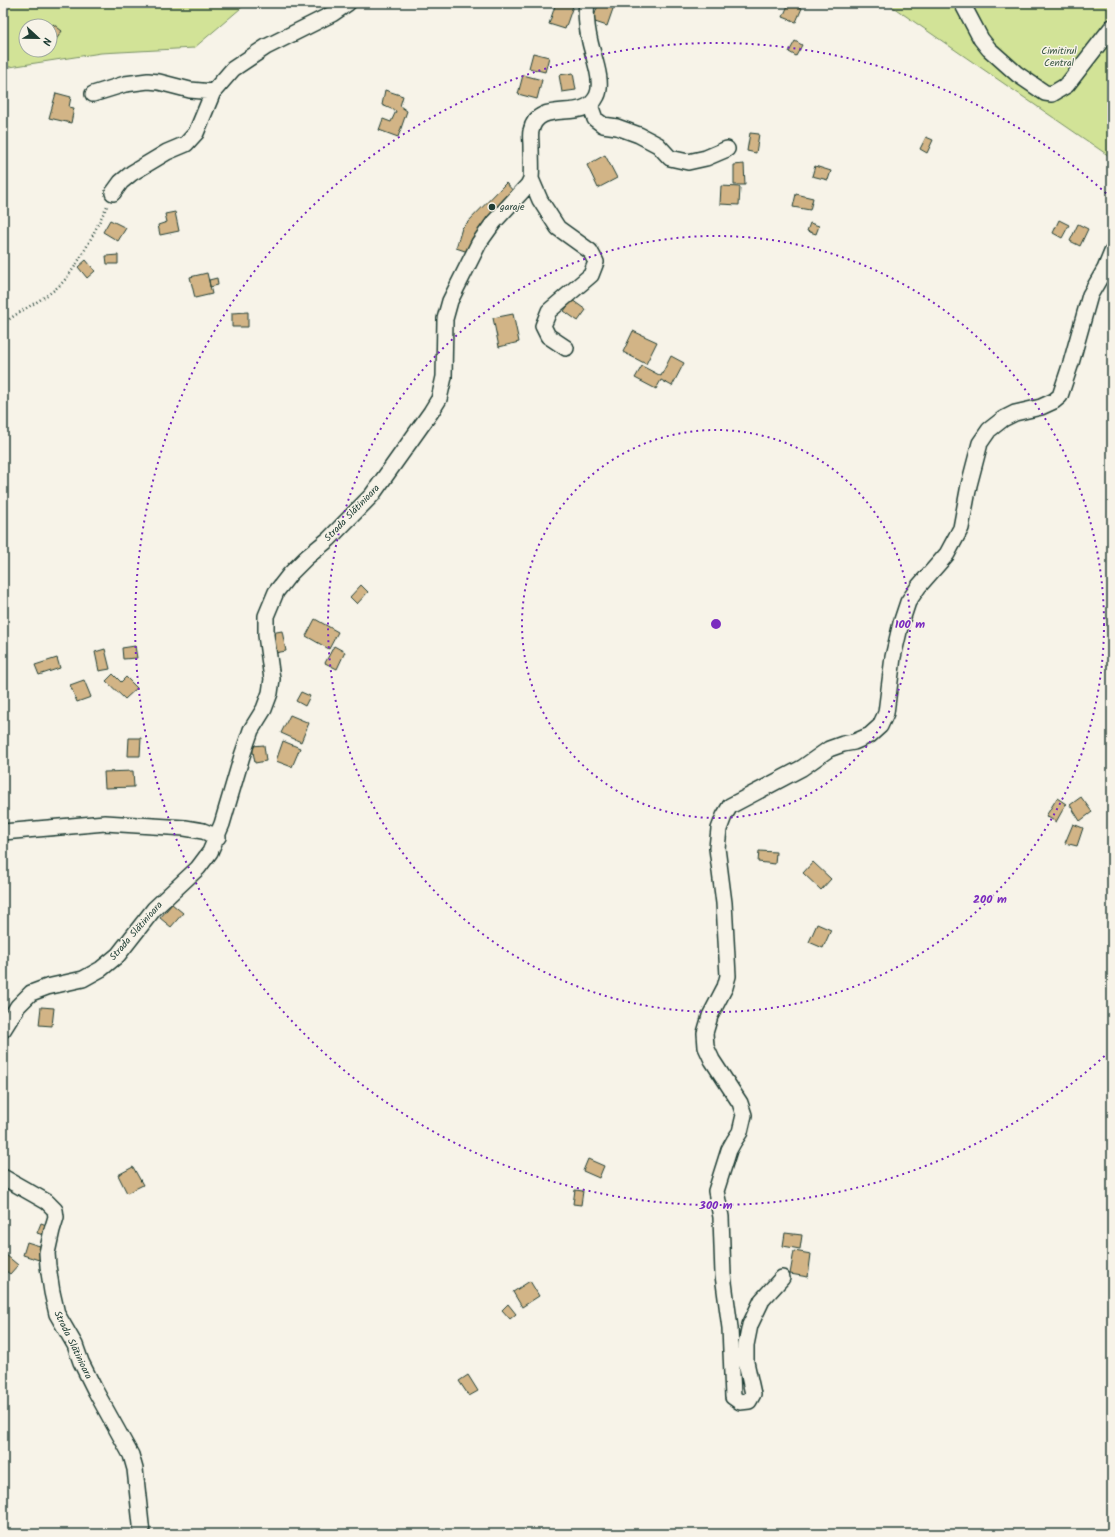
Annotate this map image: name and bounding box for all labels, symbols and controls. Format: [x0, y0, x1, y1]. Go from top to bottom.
north arrow [18, 18, 58, 58]
text: N [37, 35, 56, 48]
park label: Cimitirul Central [1041, 43, 1077, 71]
place label: garaje [499, 199, 525, 215]
marker: garaje [487, 202, 497, 212]
street label: Strada Slătinioara [320, 480, 384, 545]
text: 100 m [895, 615, 925, 634]
centre of rings [709, 617, 723, 631]
text: 200 m [973, 890, 1007, 909]
street label: Strada Slătinioara [106, 897, 167, 964]
text: 300 m [698, 1196, 733, 1215]
street label: Strada Slătinioara [49, 1308, 97, 1382]

